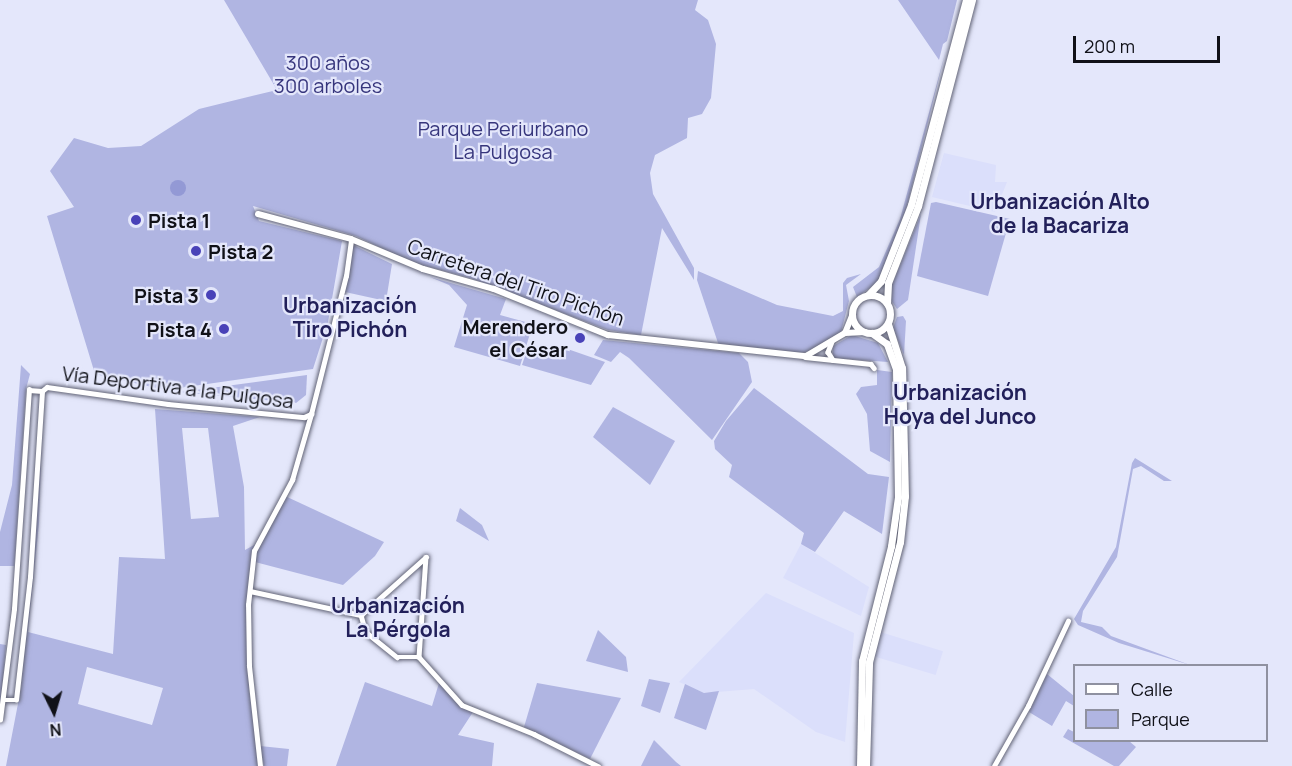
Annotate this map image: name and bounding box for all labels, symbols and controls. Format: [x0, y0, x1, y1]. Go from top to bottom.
scale bar [1076, 24, 1223, 62]
text: 200 m [1084, 34, 1135, 58]
park label: 300 años 300 arboles [274, 50, 382, 97]
park label: Parque Periurbano La Pulgosa [418, 117, 588, 164]
district label: Urbanización Alto de la Bacariza [970, 188, 1150, 238]
place label: Pista 1 [148, 208, 210, 232]
marker: Pista 1 [129, 213, 143, 227]
street label: Carretera del Tiro Pichón [404, 234, 628, 330]
place label: Pista 2 [208, 239, 273, 263]
marker: Pista 2 [189, 244, 203, 258]
place label: Pista 3 [134, 283, 199, 307]
marker: Pista 3 [204, 288, 218, 302]
district label: Urbanización Tiro Pichón [283, 292, 417, 342]
place label: Merendero el César [462, 314, 568, 361]
place label: Pista 4 [146, 317, 212, 341]
marker: Pista 4 [217, 322, 231, 336]
marker: Merendero el César [573, 331, 587, 345]
street label: Vía Deportiva a la Pulgosa [61, 361, 295, 413]
district label: Urbanización Hoya del Junco [884, 379, 1036, 429]
district label: Urbanización La Pérgola [331, 592, 465, 642]
legend [1073, 664, 1268, 742]
text: Calle [1131, 677, 1173, 701]
north arrow [24, 682, 84, 742]
text: Parque [1131, 707, 1190, 731]
text: N [49, 718, 62, 741]

